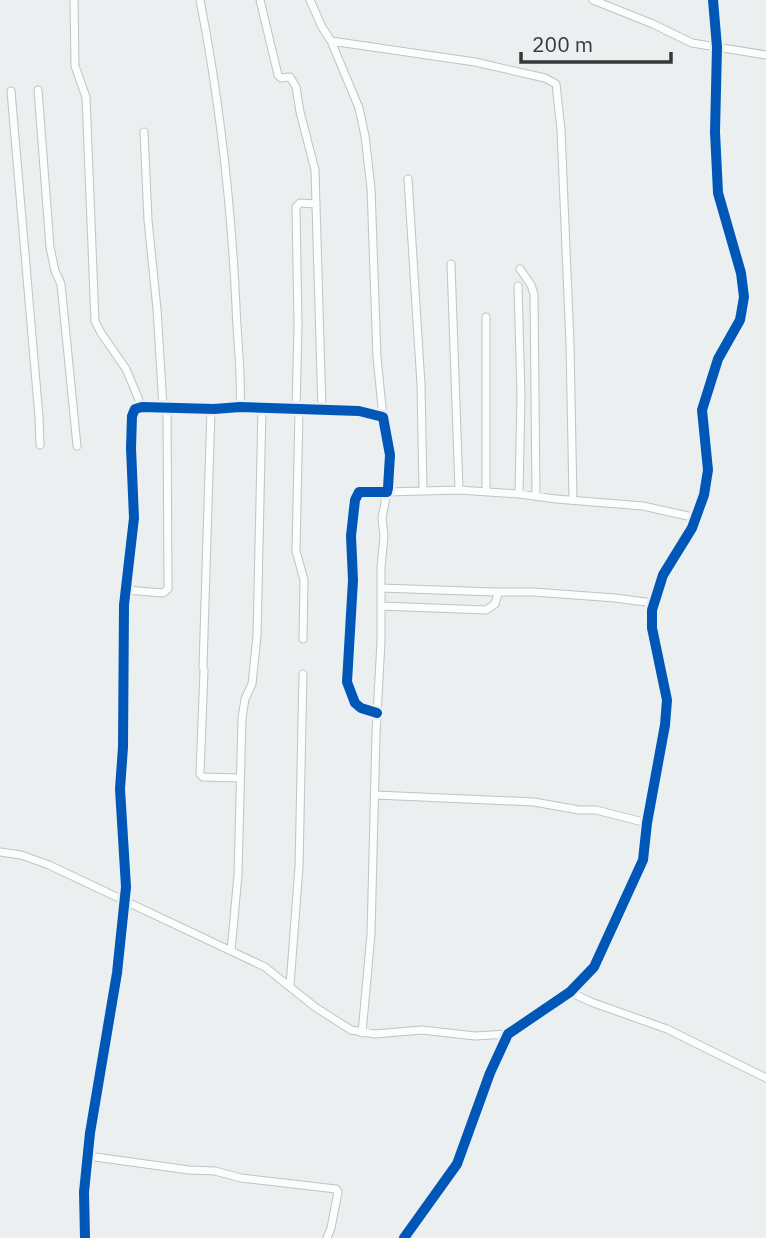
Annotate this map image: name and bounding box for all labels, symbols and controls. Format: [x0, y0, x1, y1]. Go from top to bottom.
scale bar [521, 21, 672, 65]
text: 200 m [532, 30, 593, 58]

